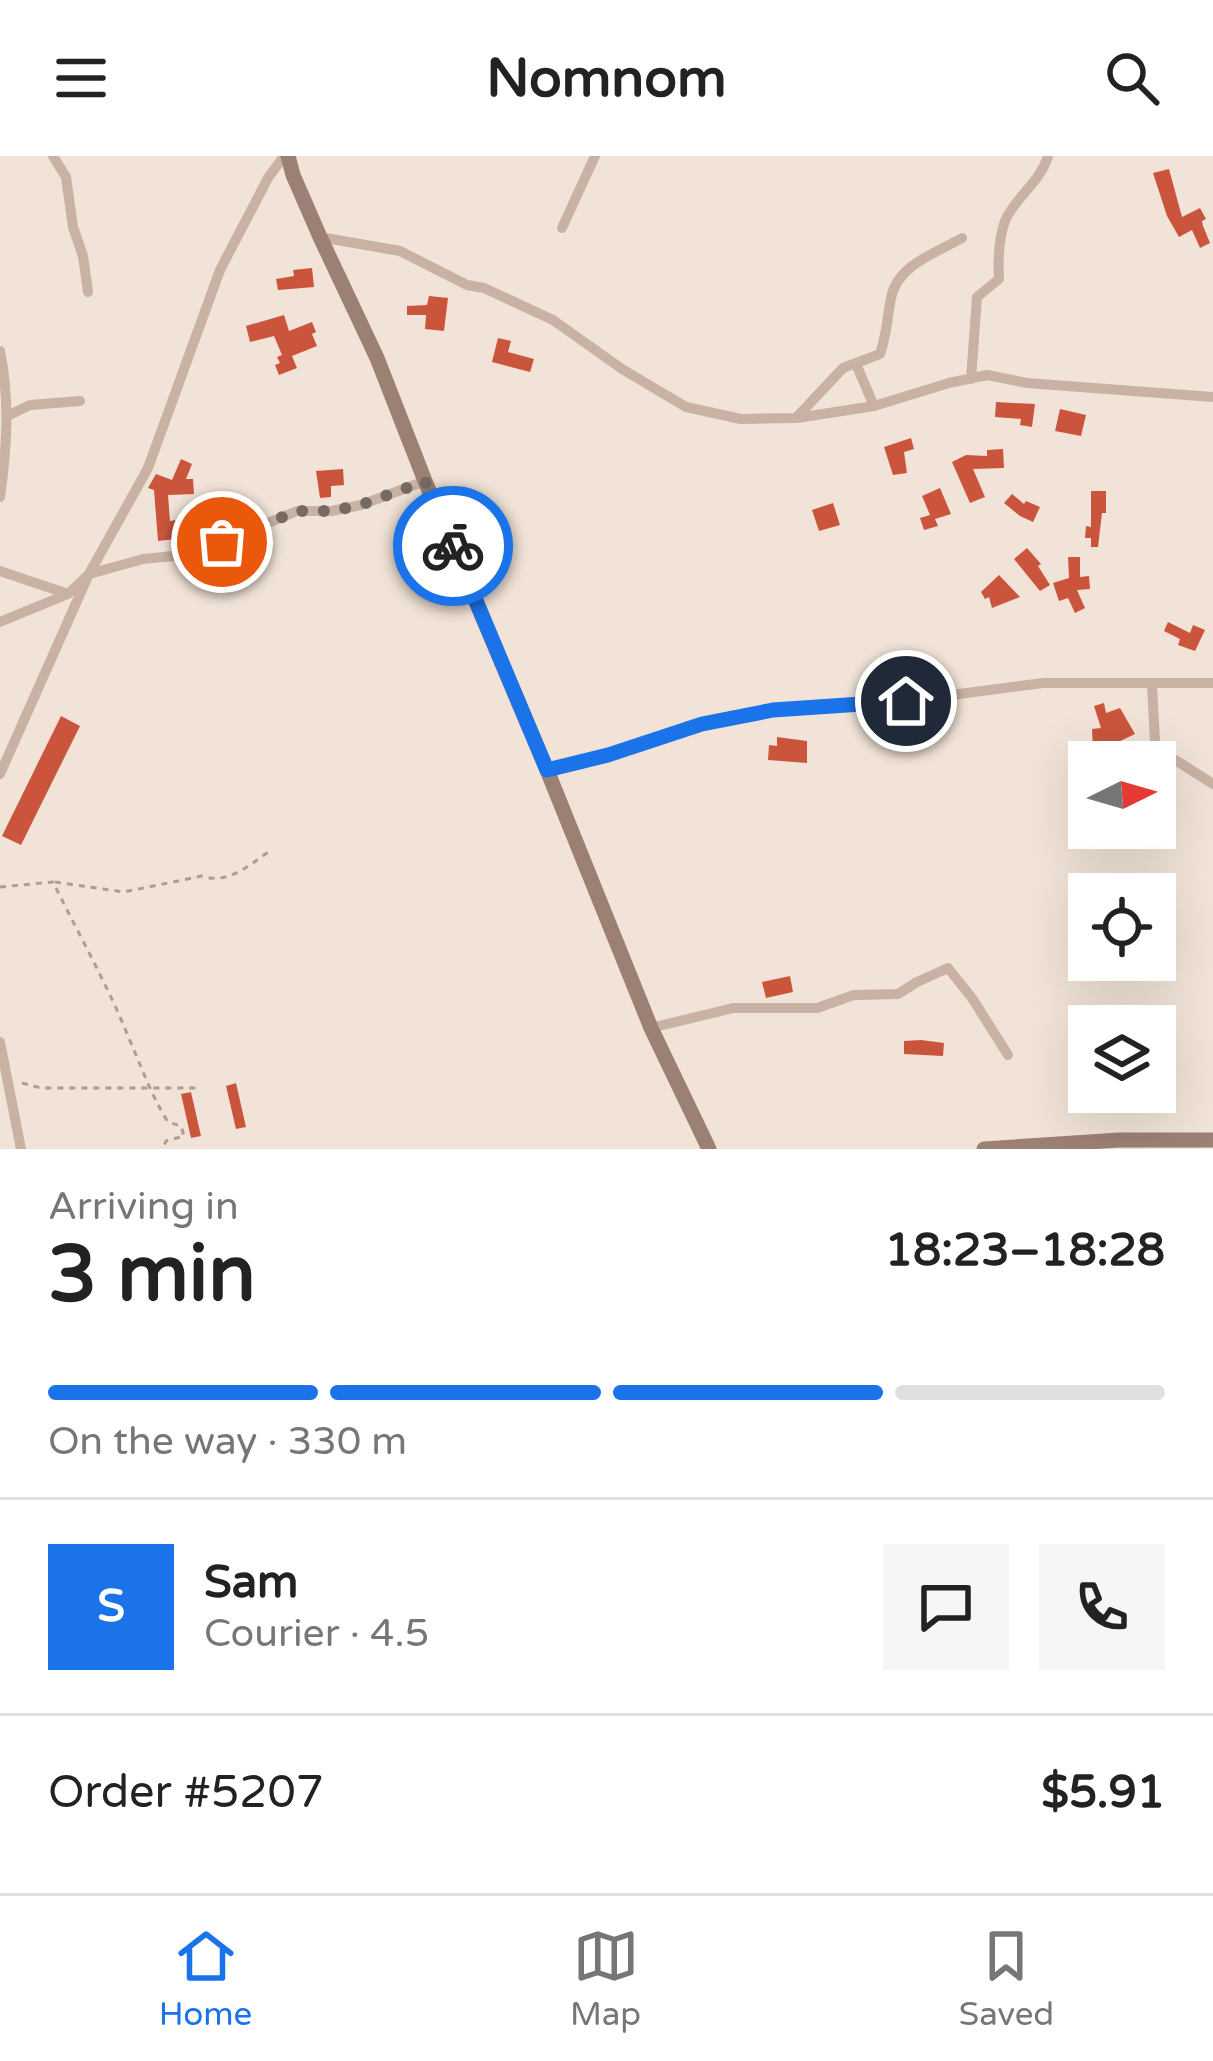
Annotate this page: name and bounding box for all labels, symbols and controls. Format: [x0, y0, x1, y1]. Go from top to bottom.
icon: menu [48, 45, 114, 111]
icon: search [1099, 45, 1165, 111]
text: Nomnom [486, 46, 727, 111]
courier [393, 486, 513, 606]
pin [171, 491, 273, 593]
icon: bag [189, 509, 255, 575]
icon: bike [420, 513, 486, 579]
pin [855, 650, 957, 752]
icon: home [873, 668, 939, 734]
north arrow [1068, 741, 1176, 849]
map controls [1068, 741, 1176, 1113]
button: locate [1068, 873, 1176, 981]
button: layers [1068, 1005, 1176, 1113]
text: Arriving in [48, 1183, 239, 1230]
text: 18:23–18:28 [885, 1224, 1165, 1278]
text: 3 min [48, 1228, 256, 1322]
text: On the way · 330 m [48, 1418, 407, 1465]
button: chat [883, 1544, 1009, 1670]
button: phone [1039, 1544, 1165, 1670]
text: Sam [204, 1556, 298, 1610]
text: S [97, 1580, 125, 1634]
text: Courier · 4.5 [204, 1610, 429, 1657]
text: Order #5207 [48, 1766, 324, 1820]
text: $5.91 [1041, 1766, 1165, 1820]
tab: Home [159, 1923, 252, 2034]
tab: Map [570, 1923, 641, 2034]
tab: Saved [959, 1923, 1054, 2034]

